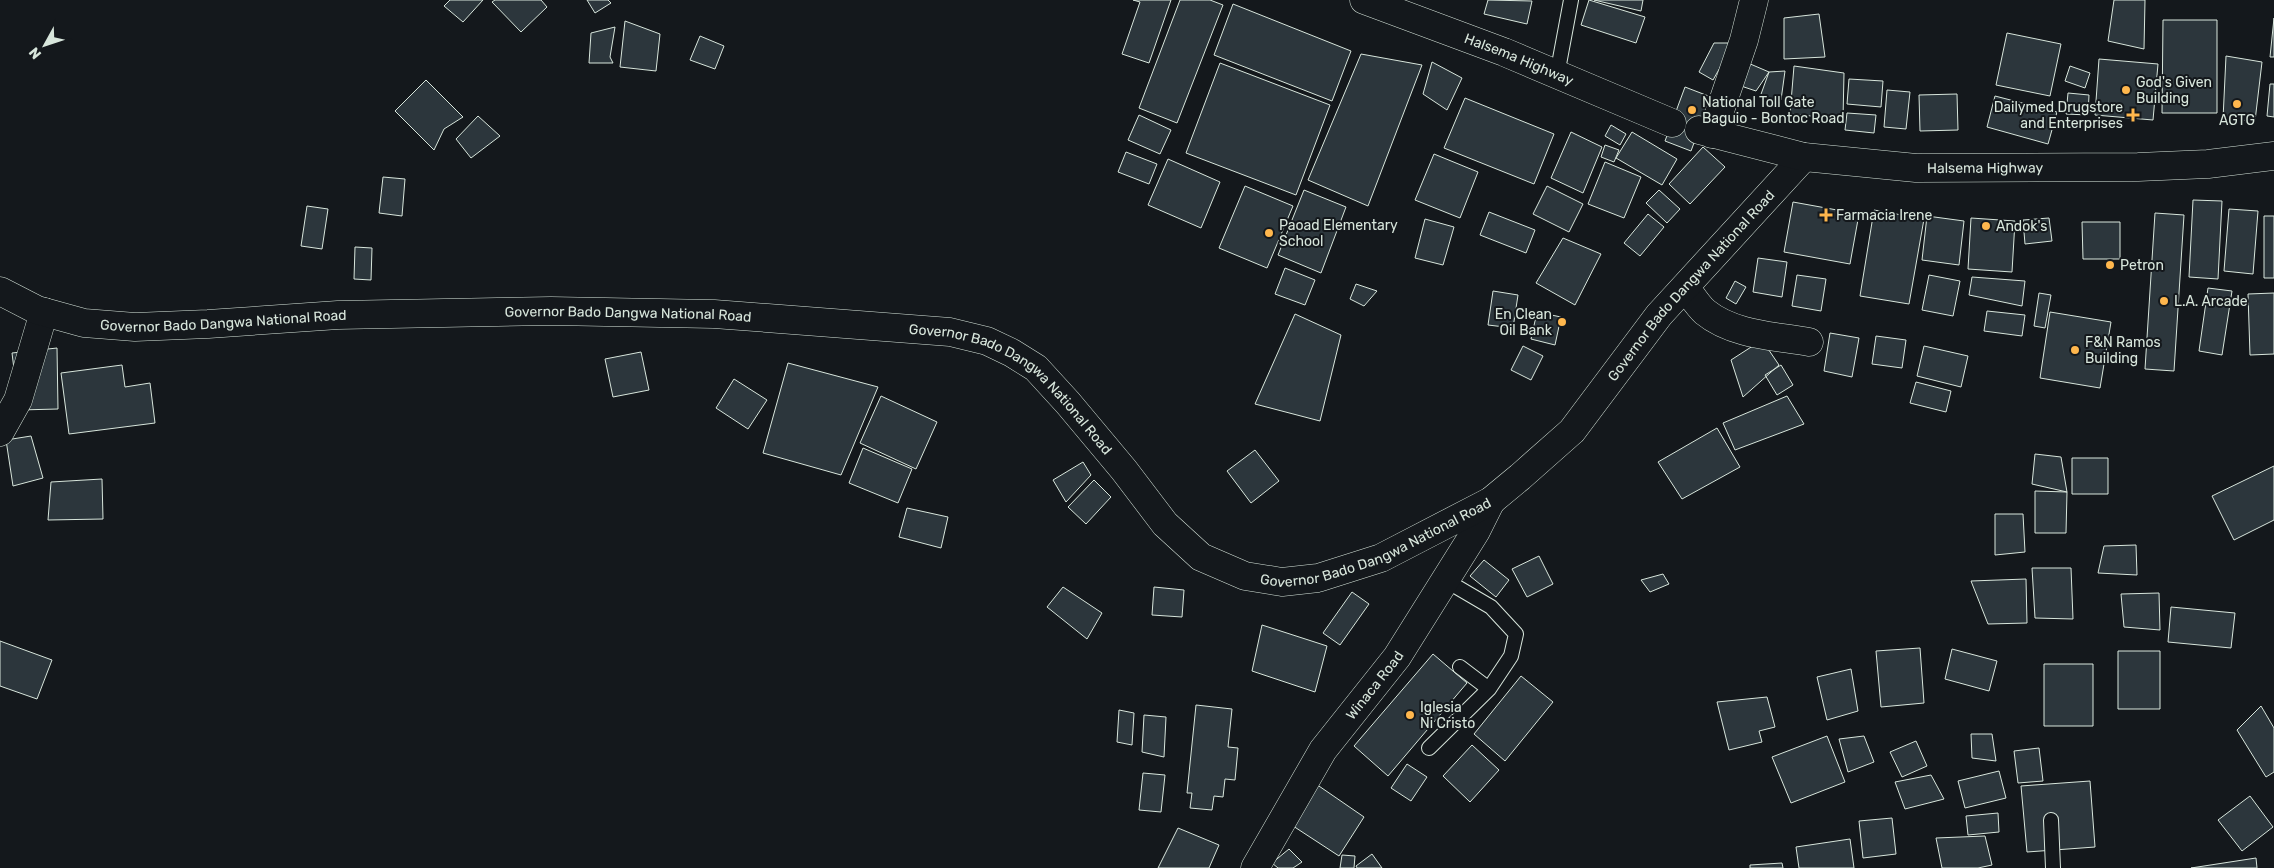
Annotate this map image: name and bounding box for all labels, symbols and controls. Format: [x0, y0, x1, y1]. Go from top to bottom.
north arrow [20, 20, 70, 70]
street label: Halsema Highway [1462, 30, 1576, 90]
text: N [26, 44, 45, 62]
place label: God's Given Building [2136, 74, 2212, 107]
marker: God's Given Building [2120, 84, 2132, 96]
place label: National Toll Gate Baguio - Bontoc Road [1702, 94, 1845, 127]
marker: AGTG [2231, 98, 2243, 110]
place label: Dailymed Drugstore and Enterprises [1994, 99, 2123, 132]
marker: National Toll Gate Baguio - Bontoc Road [1686, 104, 1698, 116]
marker: Dailymed Drugstore and Enterprises [2127, 109, 2139, 121]
place label: AGTG [2219, 112, 2255, 129]
street label: Halsema Highway [1927, 159, 2043, 177]
street label: Governor Bado Dangwa National Road [1604, 187, 1778, 385]
place label: Farmacia Irene [1836, 207, 1933, 224]
marker: Farmacia Irene [1820, 209, 1832, 221]
place label: Paoad Elementary School [1279, 217, 1398, 250]
place label: Andok's [1996, 218, 2047, 235]
marker: Andok's [1980, 220, 1992, 232]
marker: Paoad Elementary School [1263, 227, 1275, 239]
place label: Petron [2120, 257, 2164, 274]
marker: Petron [2104, 259, 2116, 271]
place label: L.A. Arcade [2174, 293, 2248, 310]
marker: L.A. Arcade [2158, 295, 2170, 307]
street label: Governor Bado Dangwa National Road [504, 303, 752, 326]
place label: En Clean Oil Bank [1495, 306, 1553, 339]
street label: Governor Bado Dangwa National Road [99, 307, 347, 336]
marker: En Clean Oil Bank [1556, 316, 1568, 328]
street label: Governor Bado Dangwa National Road [908, 321, 1115, 458]
place label: F&N Ramos Building [2085, 334, 2161, 367]
marker: F&N Ramos Building [2069, 344, 2081, 356]
street label: Governor Bado Dangwa National Road [1259, 494, 1494, 591]
street label: Winaca Road [1342, 648, 1408, 723]
place label: Iglesia Ni Cristo [1420, 699, 1475, 732]
marker: Iglesia Ni Cristo [1404, 709, 1416, 721]

